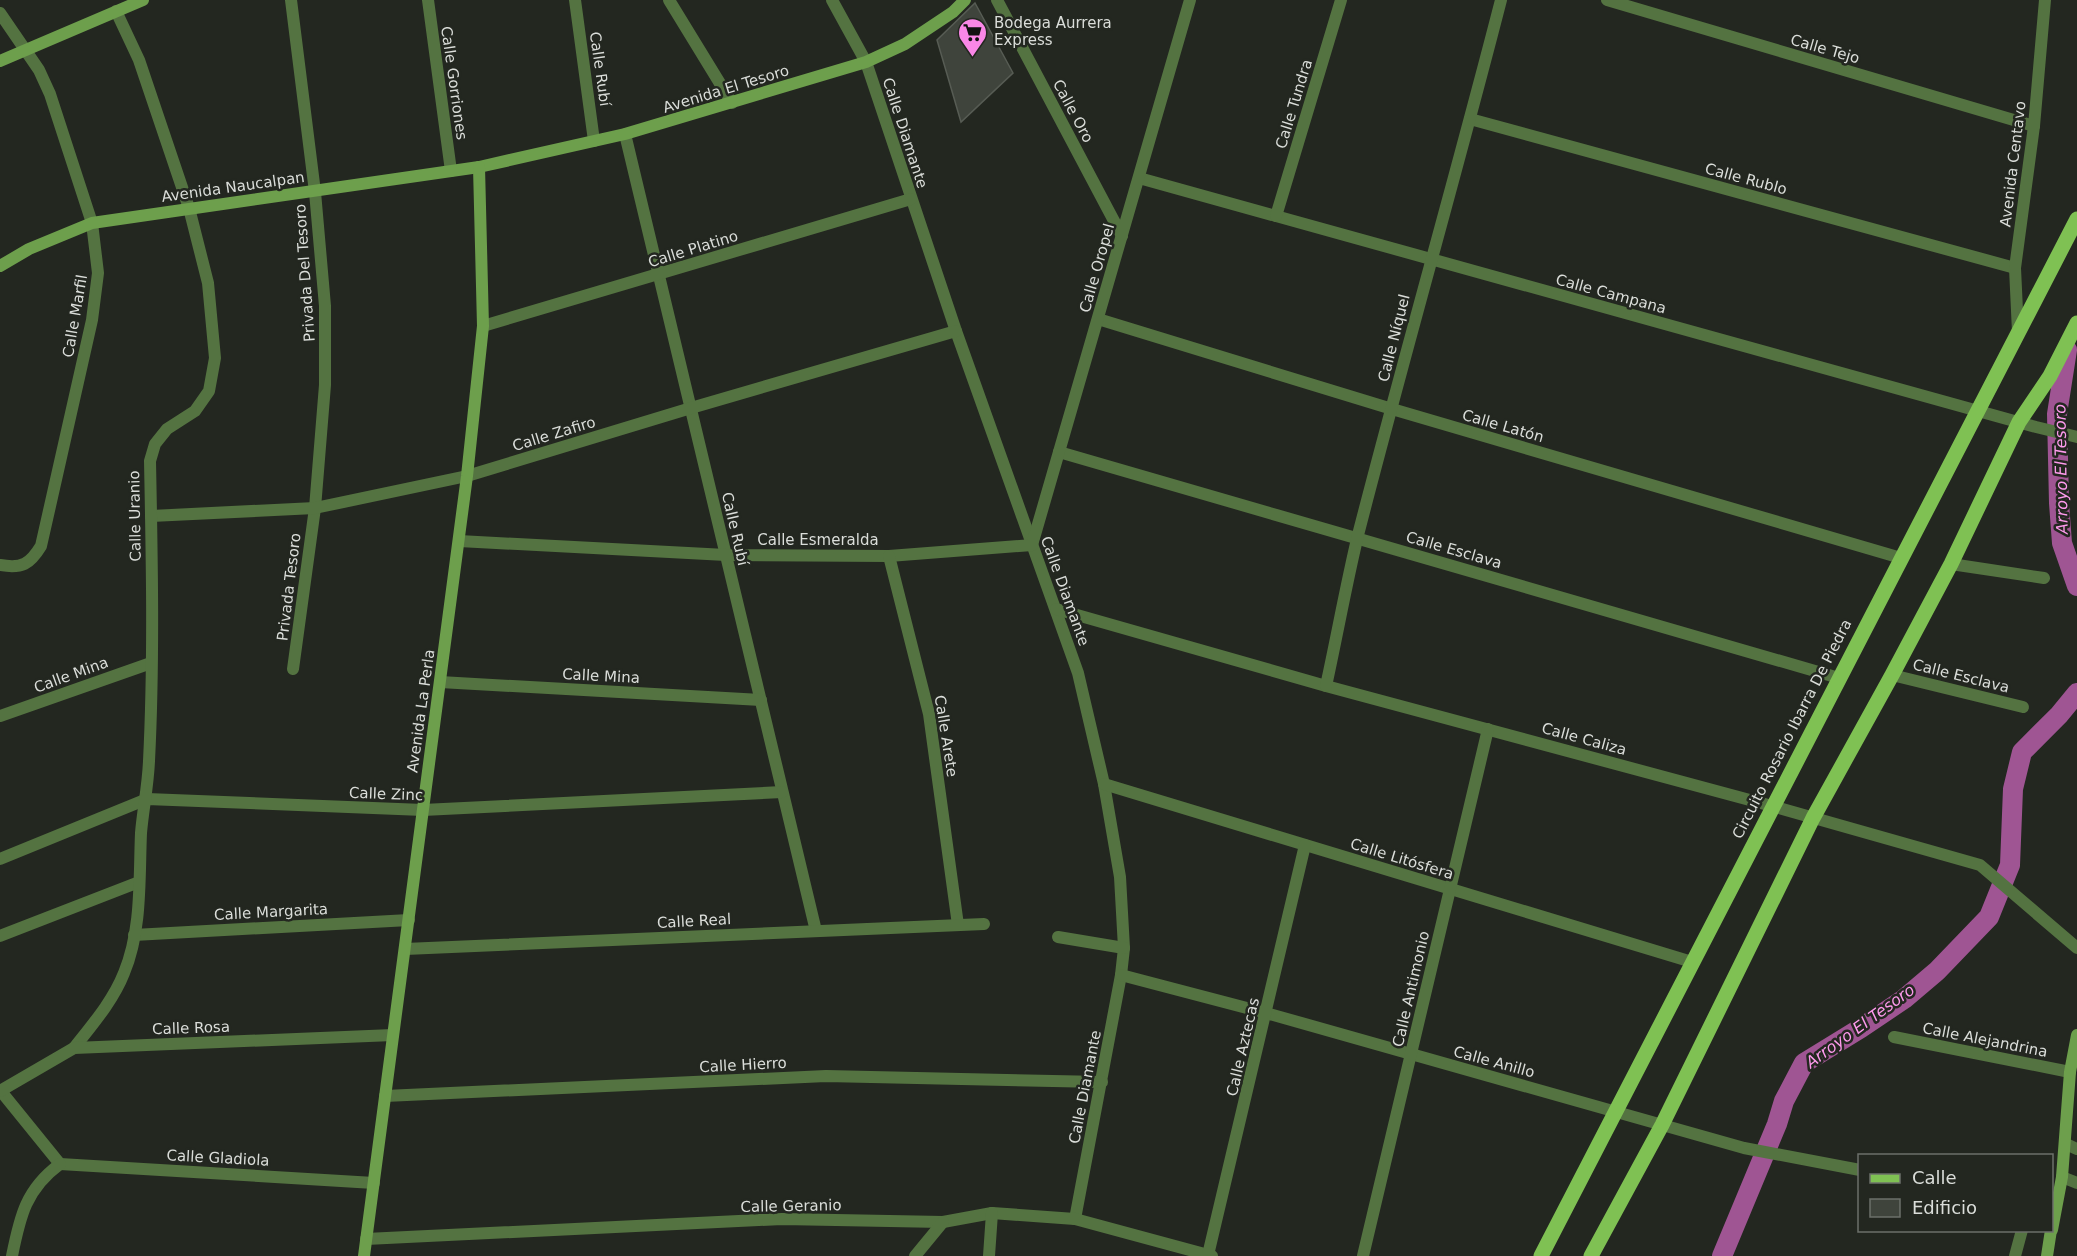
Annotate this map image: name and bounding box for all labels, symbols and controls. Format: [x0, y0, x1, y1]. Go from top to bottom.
place label: Bodega Aurrera Express [994, 14, 1112, 49]
supermarket icon: Bodega Aurrera Express [957, 16, 989, 58]
street label: Calle Gorriones [437, 25, 471, 141]
street label: Calle Rubí [586, 31, 614, 108]
street label: Calle Tejo [1788, 31, 1862, 67]
street label: Calle Tundra [1272, 57, 1316, 151]
street label: Avenida El Tesoro [661, 61, 791, 117]
street label: Calle Diamante [879, 75, 931, 191]
street label: Calle Oro [1049, 76, 1097, 146]
street label: Avenida Centavo [1996, 100, 2030, 228]
street label: Calle Rublo [1703, 159, 1789, 199]
street label: Avenida Naucalpan [160, 168, 306, 206]
street label: Privada Del Tesoro [291, 203, 319, 343]
street label: Calle Oropel [1076, 221, 1118, 315]
street label: Calle Platino [646, 227, 740, 271]
street label: Calle Campana [1554, 271, 1668, 317]
street label: Calle Marfil [59, 273, 91, 359]
street label: Calle Níquel [1374, 292, 1414, 384]
water label: Arroyo El Tesoro [2050, 404, 2072, 535]
street label: Calle Latón [1460, 406, 1546, 446]
street label: Calle Zafiro [510, 413, 598, 455]
street label: Calle Uranio [125, 470, 145, 562]
street label: Calle Rubí [718, 490, 752, 568]
street label: Calle Esclava [1404, 528, 1504, 572]
street label: Calle Esmeralda [757, 531, 879, 549]
street label: Privada Tesoro [273, 532, 305, 642]
street label: Calle Diamante [1037, 534, 1093, 648]
street label: Circuito Rosario Ibarra De Piedra [1729, 616, 1855, 842]
street label: Avenida La Perla [403, 648, 439, 774]
street label: Calle Mina [31, 653, 111, 697]
street label: Calle Esclava [1911, 655, 2011, 697]
street label: Calle Mina [562, 665, 640, 687]
street label: Calle Arete [931, 694, 961, 778]
street label: Calle Caliza [1540, 719, 1628, 759]
street label: Calle Zinc [349, 784, 423, 804]
street label: Calle Litósfera [1348, 835, 1456, 883]
street label: Calle Margarita [214, 900, 328, 924]
street label: Calle Real [656, 910, 732, 932]
street label: Calle Antimonio [1389, 929, 1433, 1049]
water label: Arroyo El Tesoro [1801, 980, 1918, 1072]
street label: Calle Aztecas [1223, 996, 1263, 1098]
street label: Calle Rosa [152, 1018, 230, 1038]
street label: Calle Alejandrina [1921, 1019, 2049, 1061]
street label: Calle Diamante [1065, 1029, 1105, 1145]
street label: Calle Anillo [1451, 1043, 1537, 1081]
street label: Calle Hierro [699, 1054, 787, 1076]
street label: Calle Gladiola [166, 1146, 270, 1170]
legend [1858, 1154, 2053, 1232]
text: Calle [1912, 1167, 1957, 1188]
street label: Calle Geranio [740, 1196, 842, 1216]
text: Edificio [1912, 1197, 1977, 1218]

